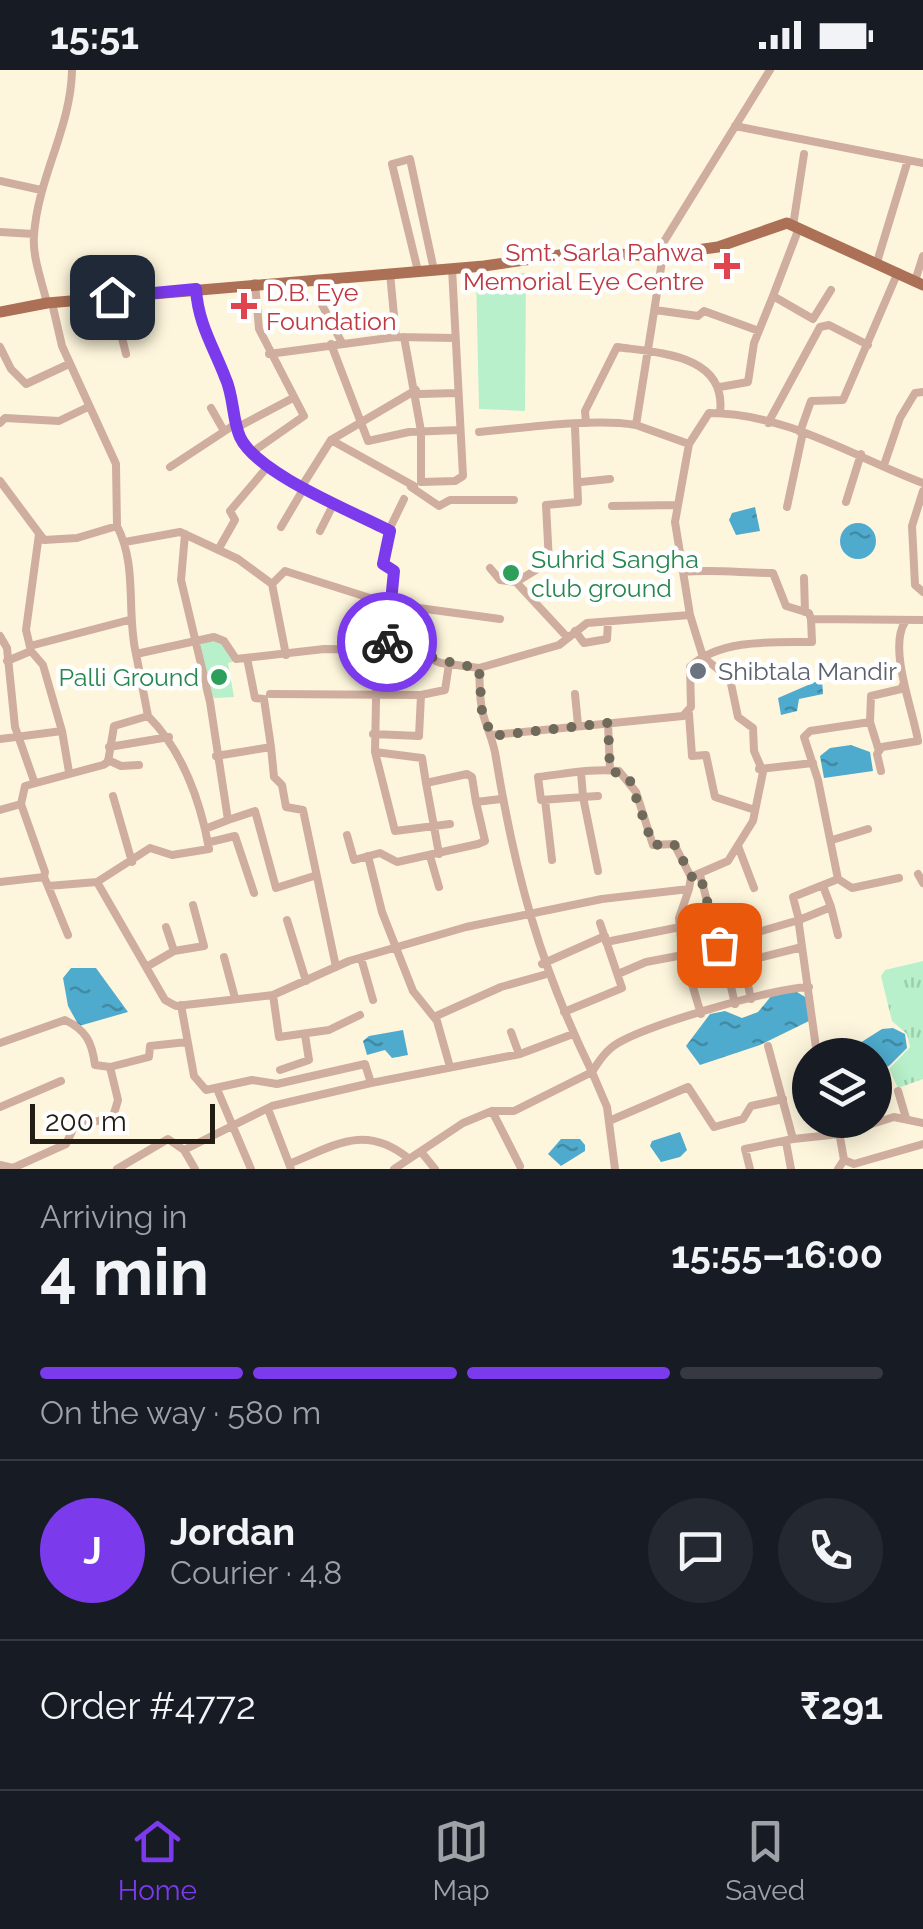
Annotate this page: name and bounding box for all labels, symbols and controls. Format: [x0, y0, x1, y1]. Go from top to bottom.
text: 15:51 [50, 13, 139, 58]
place label: Smt. Sarla Pahwa Memorial Eye Centre [463, 237, 704, 296]
marker: Smt. Sarla Pahwa Memorial Eye Centre [714, 253, 740, 279]
pin [70, 255, 155, 340]
icon: home [85, 270, 140, 325]
place label: D.B. Eye Foundation [266, 277, 397, 336]
marker: D.B. Eye Foundation [231, 293, 257, 319]
place label: Suhrid Sangha club ground [531, 544, 699, 603]
marker: Suhrid Sangha club ground [500, 562, 522, 584]
courier [337, 592, 437, 692]
icon: bike [360, 615, 415, 670]
place label: Shibtala Mandir [718, 656, 897, 686]
marker: Shibtala Mandir [687, 660, 709, 682]
place label: Palli Ground [58, 662, 199, 692]
marker: Palli Ground [208, 666, 230, 688]
pin [677, 903, 762, 988]
icon: bag [692, 918, 747, 973]
map controls [792, 1038, 892, 1138]
button: layers [792, 1038, 892, 1138]
scale bar [30, 1099, 215, 1144]
text: 200 m [45, 1105, 127, 1138]
text: Arriving in [40, 1198, 187, 1235]
text: 15:55–16:00 [671, 1232, 883, 1277]
text: 4 min [40, 1234, 209, 1310]
text: On the way · 580 m [40, 1394, 321, 1431]
button: chat [648, 1498, 753, 1603]
button: phone [778, 1498, 883, 1603]
text: Jordan [170, 1509, 295, 1554]
text: J [83, 1528, 102, 1573]
text: Courier · 4.8 [170, 1554, 342, 1591]
text: Order #4772 [40, 1683, 256, 1728]
text: ₹291 [800, 1683, 883, 1728]
tab: Home [118, 1814, 197, 1907]
tab: Map [433, 1814, 490, 1907]
tab: Saved [725, 1814, 805, 1907]

